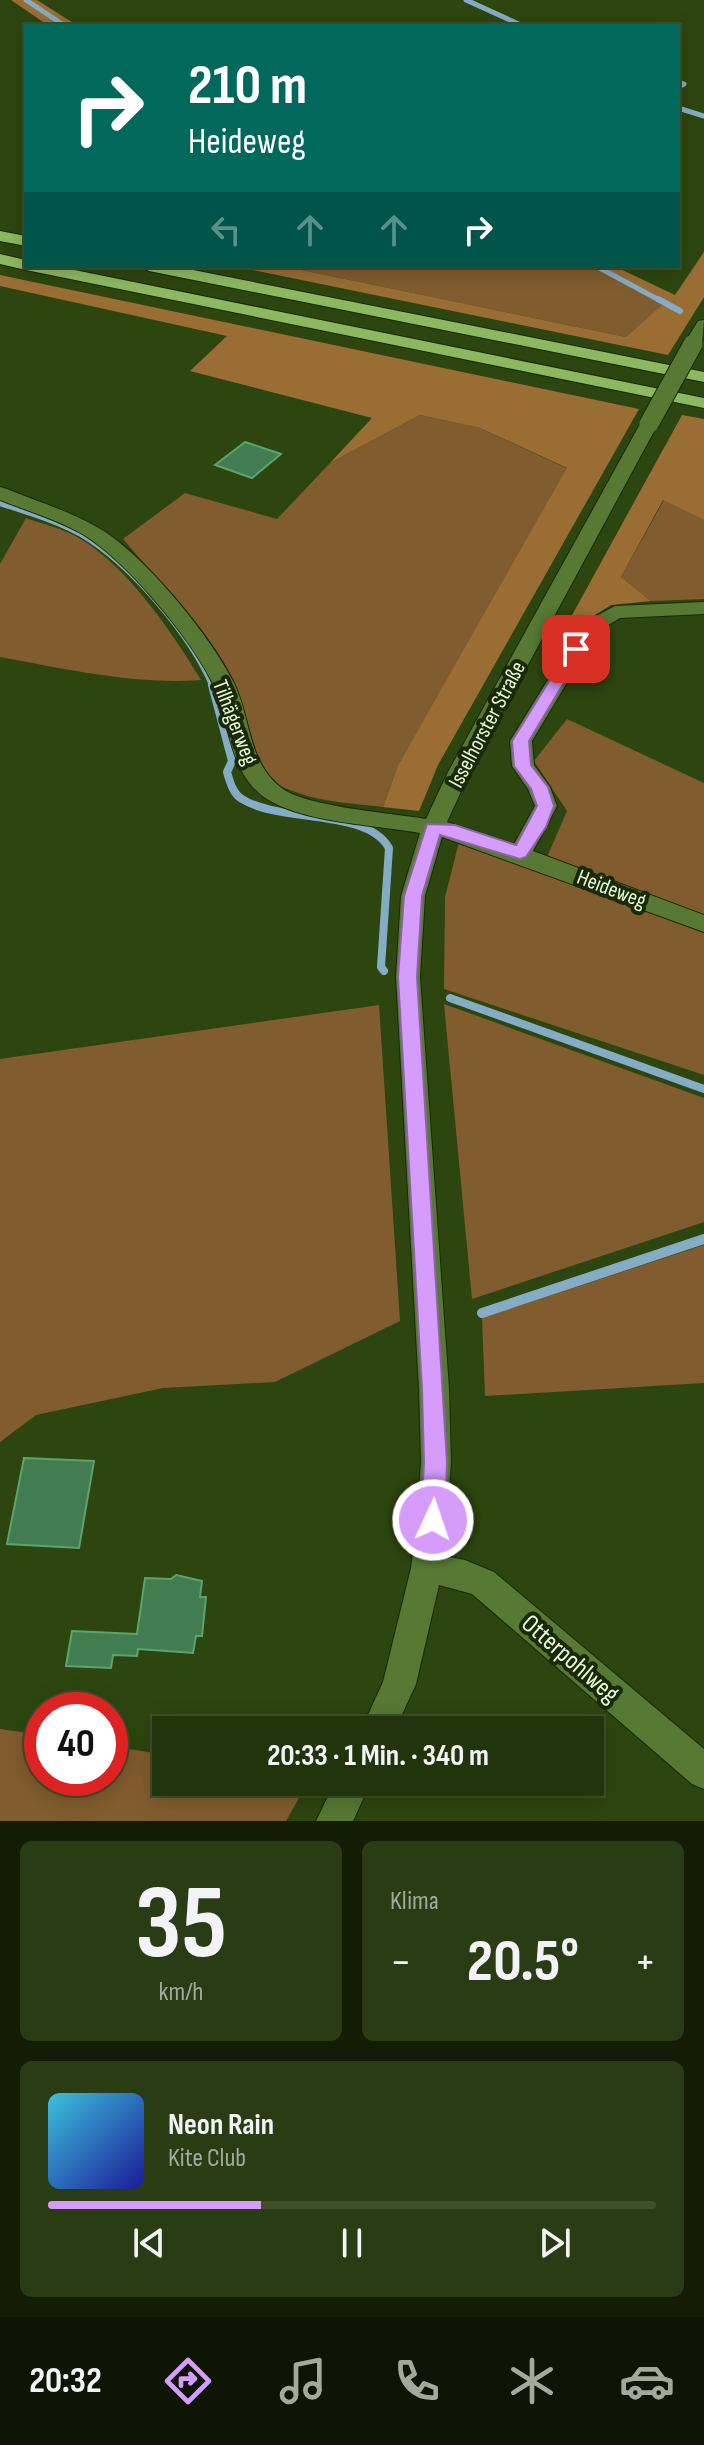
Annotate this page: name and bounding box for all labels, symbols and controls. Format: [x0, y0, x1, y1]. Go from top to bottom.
text: 210 m [188, 53, 307, 120]
icon: right [56, 56, 160, 160]
text: Heideweg [188, 121, 306, 164]
icon: left [204, 208, 248, 252]
icon: ahead [288, 208, 332, 252]
icon: ahead [372, 208, 416, 252]
icon: right [456, 208, 500, 252]
pin [542, 615, 610, 683]
icon: arrive [554, 627, 598, 671]
street label: Isselhorster Straße [443, 657, 532, 792]
street label: Tilhägerweg [206, 676, 263, 769]
street label: Heideweg [573, 864, 650, 915]
position arrow [391, 1478, 475, 1562]
street label: Otterpohlweg [515, 1608, 625, 1710]
speed limit sign: 40 [24, 1692, 128, 1796]
text: 20:33 · 1 Min. · 340 m [267, 1738, 489, 1774]
text: 35 [135, 1862, 227, 1987]
text: Klima [390, 1886, 439, 1917]
text: 20.5° [467, 1926, 579, 1998]
text: − [390, 1936, 412, 1989]
text: + [634, 1936, 656, 1989]
text: km/h [159, 1977, 203, 2008]
text: Neon Rain [168, 2107, 274, 2143]
text: Kite Club [168, 2143, 246, 2174]
icon: previous [127, 2221, 171, 2265]
icon: pause [330, 2221, 374, 2265]
icon: next [533, 2221, 577, 2265]
icon: directions [160, 2353, 216, 2409]
icon: music [275, 2353, 331, 2409]
icon: phone [389, 2353, 445, 2409]
icon: climate [504, 2353, 560, 2409]
icon: car [619, 2353, 675, 2409]
text: 20:32 [29, 2360, 102, 2403]

